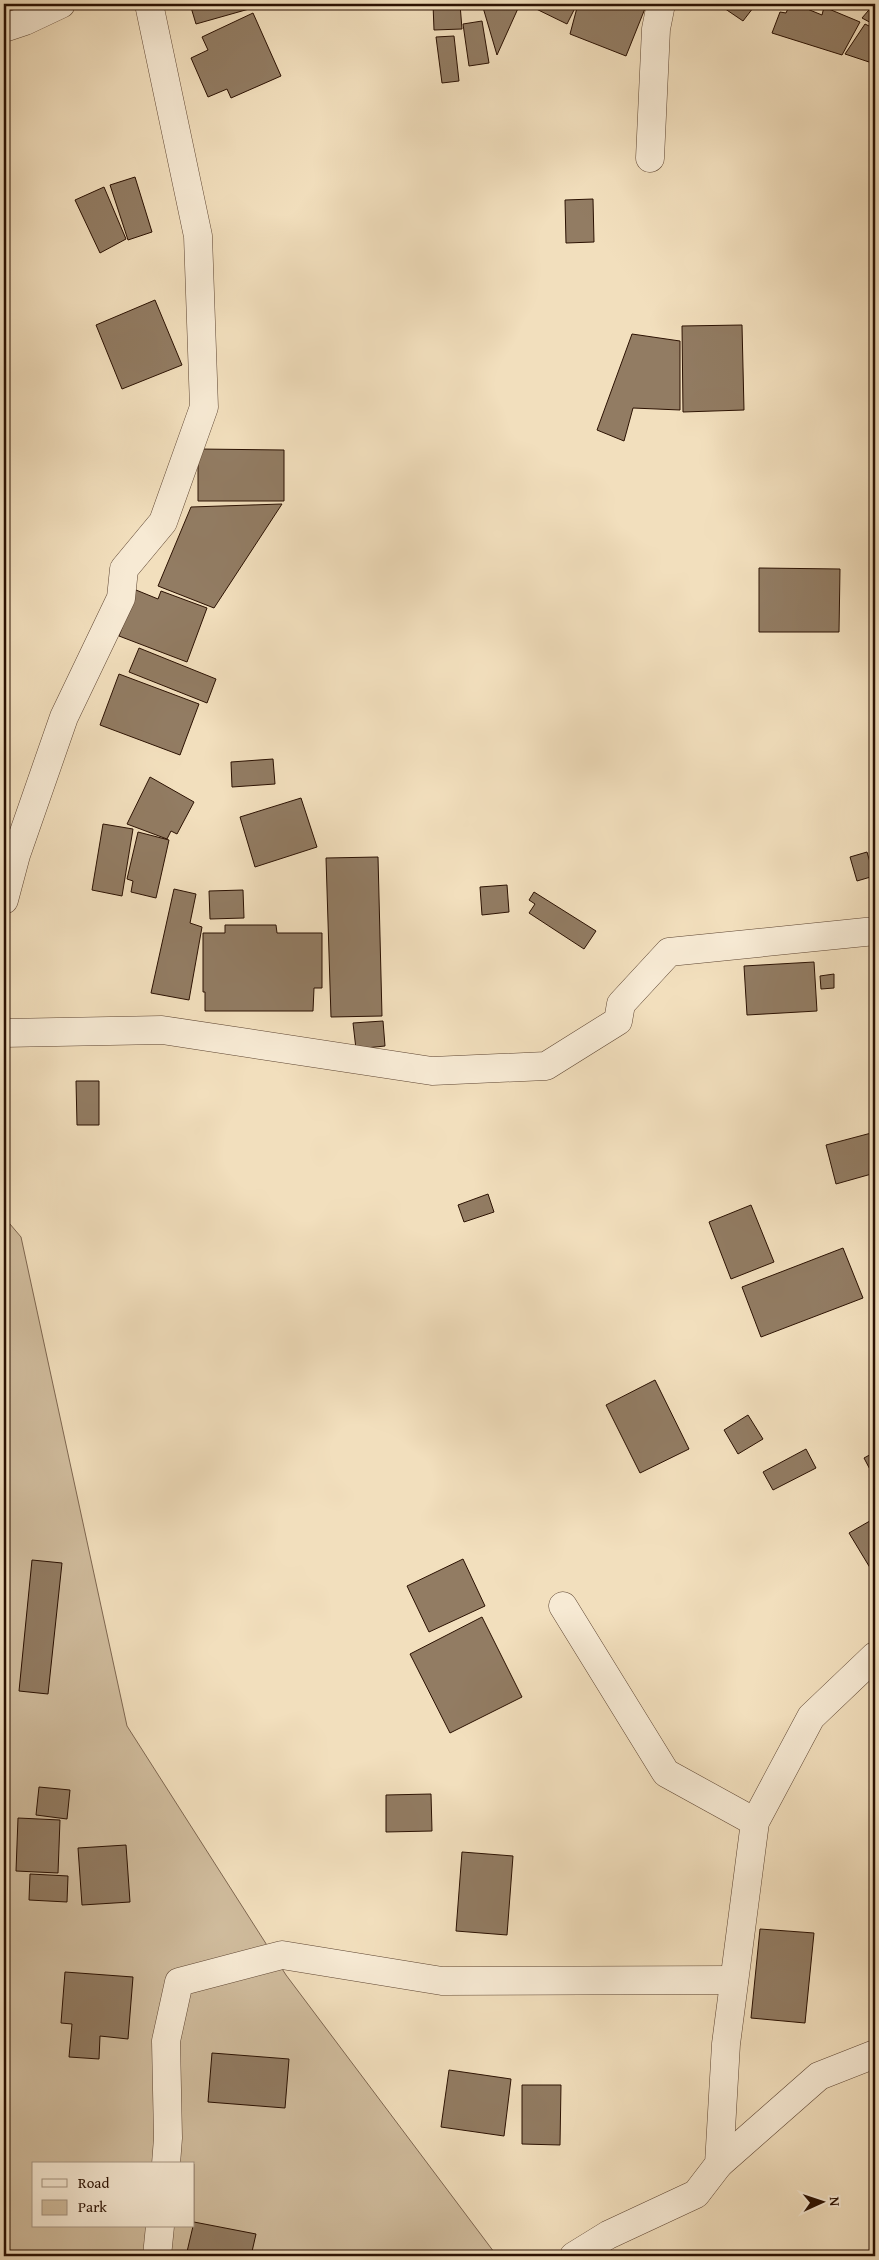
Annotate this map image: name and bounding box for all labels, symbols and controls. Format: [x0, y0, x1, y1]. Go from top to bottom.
legend [32, 2162, 195, 2228]
text: Road [78, 2172, 109, 2193]
north arrow [796, 2178, 846, 2228]
text: Park [78, 2196, 107, 2217]
text: N [825, 2196, 845, 2207]

